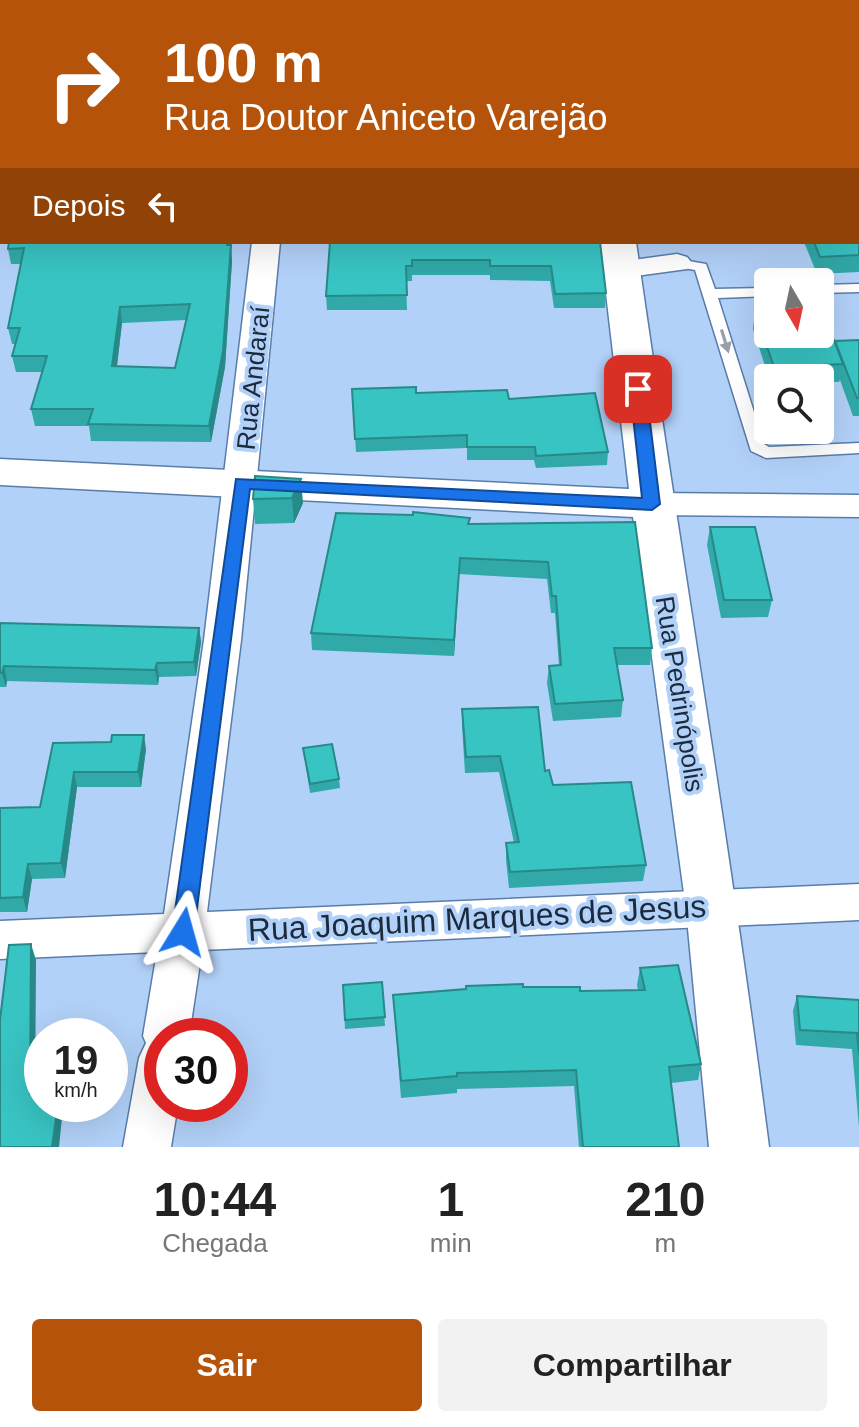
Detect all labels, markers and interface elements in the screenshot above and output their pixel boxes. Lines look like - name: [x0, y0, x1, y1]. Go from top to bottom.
- text: 100 m: [164, 31, 323, 94]
- icon: right: [32, 32, 136, 136]
- text: Rua Doutor Aniceto Varejão: [164, 97, 608, 138]
- icon: left: [141, 184, 185, 228]
- text: Depois: [32, 189, 125, 222]
- north arrow: [754, 268, 834, 348]
- map controls: [754, 268, 834, 444]
- street label: Rua Andaraí: [231, 304, 276, 451]
- one-way arrow: [719, 329, 732, 353]
- pin: [604, 355, 672, 423]
- button: search: [754, 364, 834, 444]
- icon: arrive: [616, 367, 660, 411]
- street label: Rua Pedrinópolis: [650, 594, 710, 794]
- street label: Rua Joaquim Marques de Jesus: [247, 888, 707, 948]
- position arrow: [141, 890, 225, 974]
- speed limit sign: 30: [144, 1018, 248, 1122]
- text: 19: [54, 1038, 98, 1082]
- text: km/h: [54, 1079, 98, 1101]
- text: 10:44: [154, 1173, 276, 1226]
- text: 1: [437, 1173, 464, 1226]
- text: 210: [625, 1173, 705, 1226]
- text: Chegada: [162, 1228, 268, 1258]
- text: min: [430, 1228, 472, 1258]
- text: m: [655, 1228, 676, 1258]
- button: Sair: [32, 1319, 422, 1411]
- button: Compartilhar: [438, 1319, 827, 1411]

